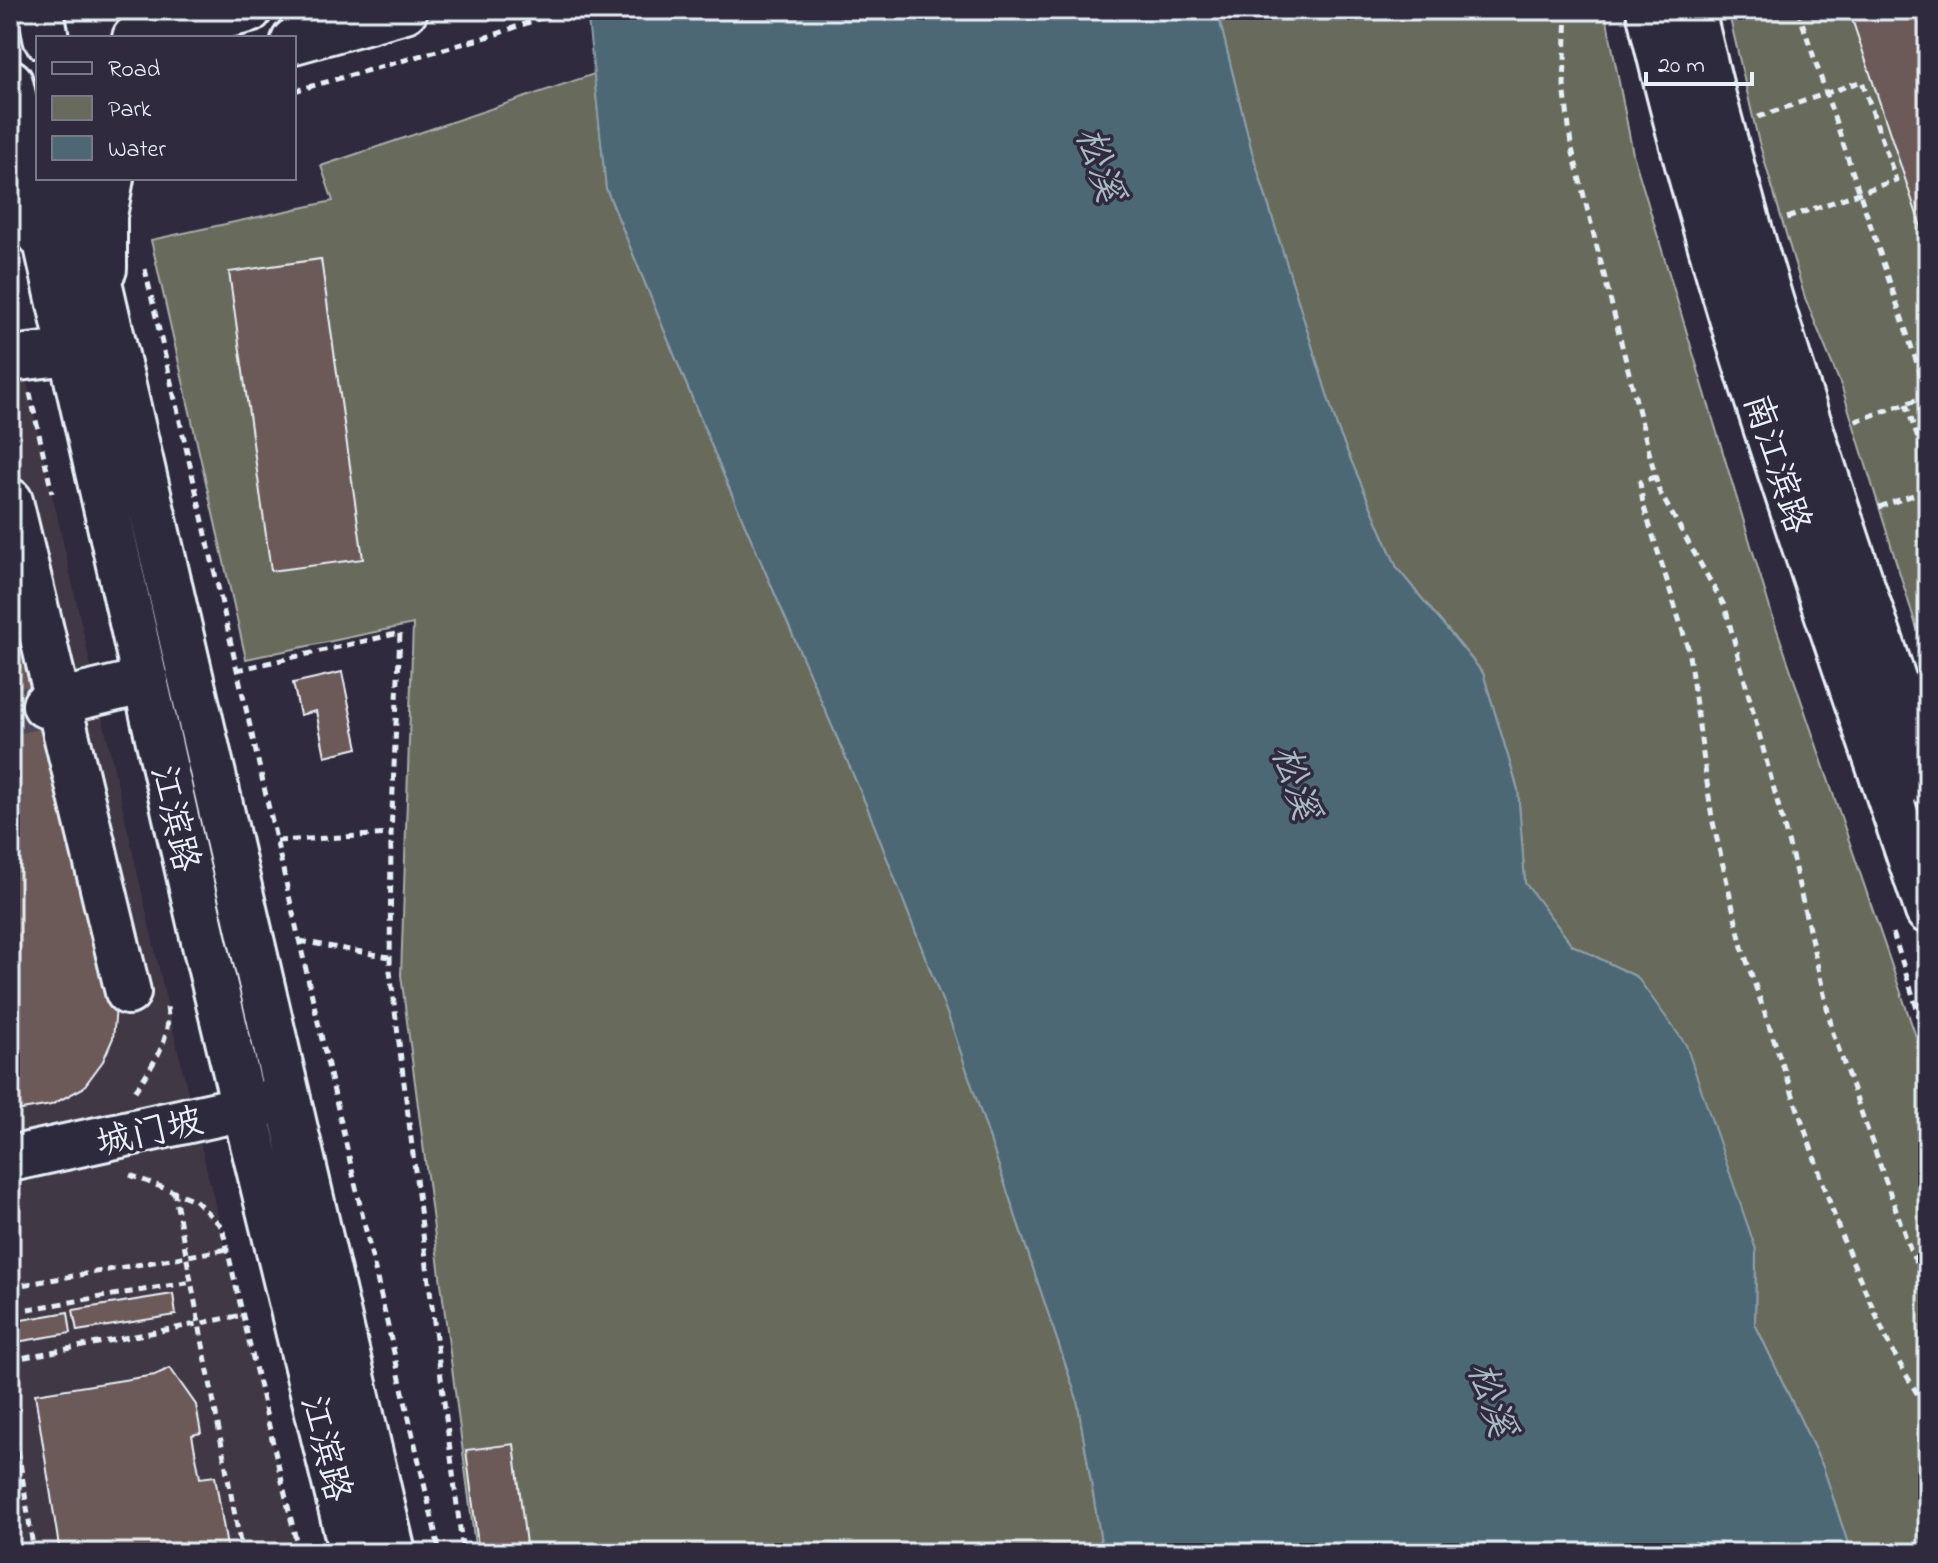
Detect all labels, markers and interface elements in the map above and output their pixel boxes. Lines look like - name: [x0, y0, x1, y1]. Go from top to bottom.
- legend: [36, 36, 296, 180]
- scale bar: [1646, 36, 1752, 86]
- text: 20 m: [1658, 49, 1705, 84]
- text: Road: [108, 53, 161, 88]
- text: Park: [108, 93, 152, 128]
- water label: 松溪: [1059, 120, 1136, 212]
- text: Water: [108, 133, 166, 168]
- street label: 南江滨路: [1727, 388, 1822, 541]
- water label: 松溪: [1255, 738, 1332, 830]
- street label: 江滨路: [135, 760, 211, 878]
- street label: 城门坡: [91, 1096, 209, 1172]
- water label: 松溪: [1451, 1355, 1528, 1447]
- street label: 江滨路: [285, 1390, 362, 1508]

